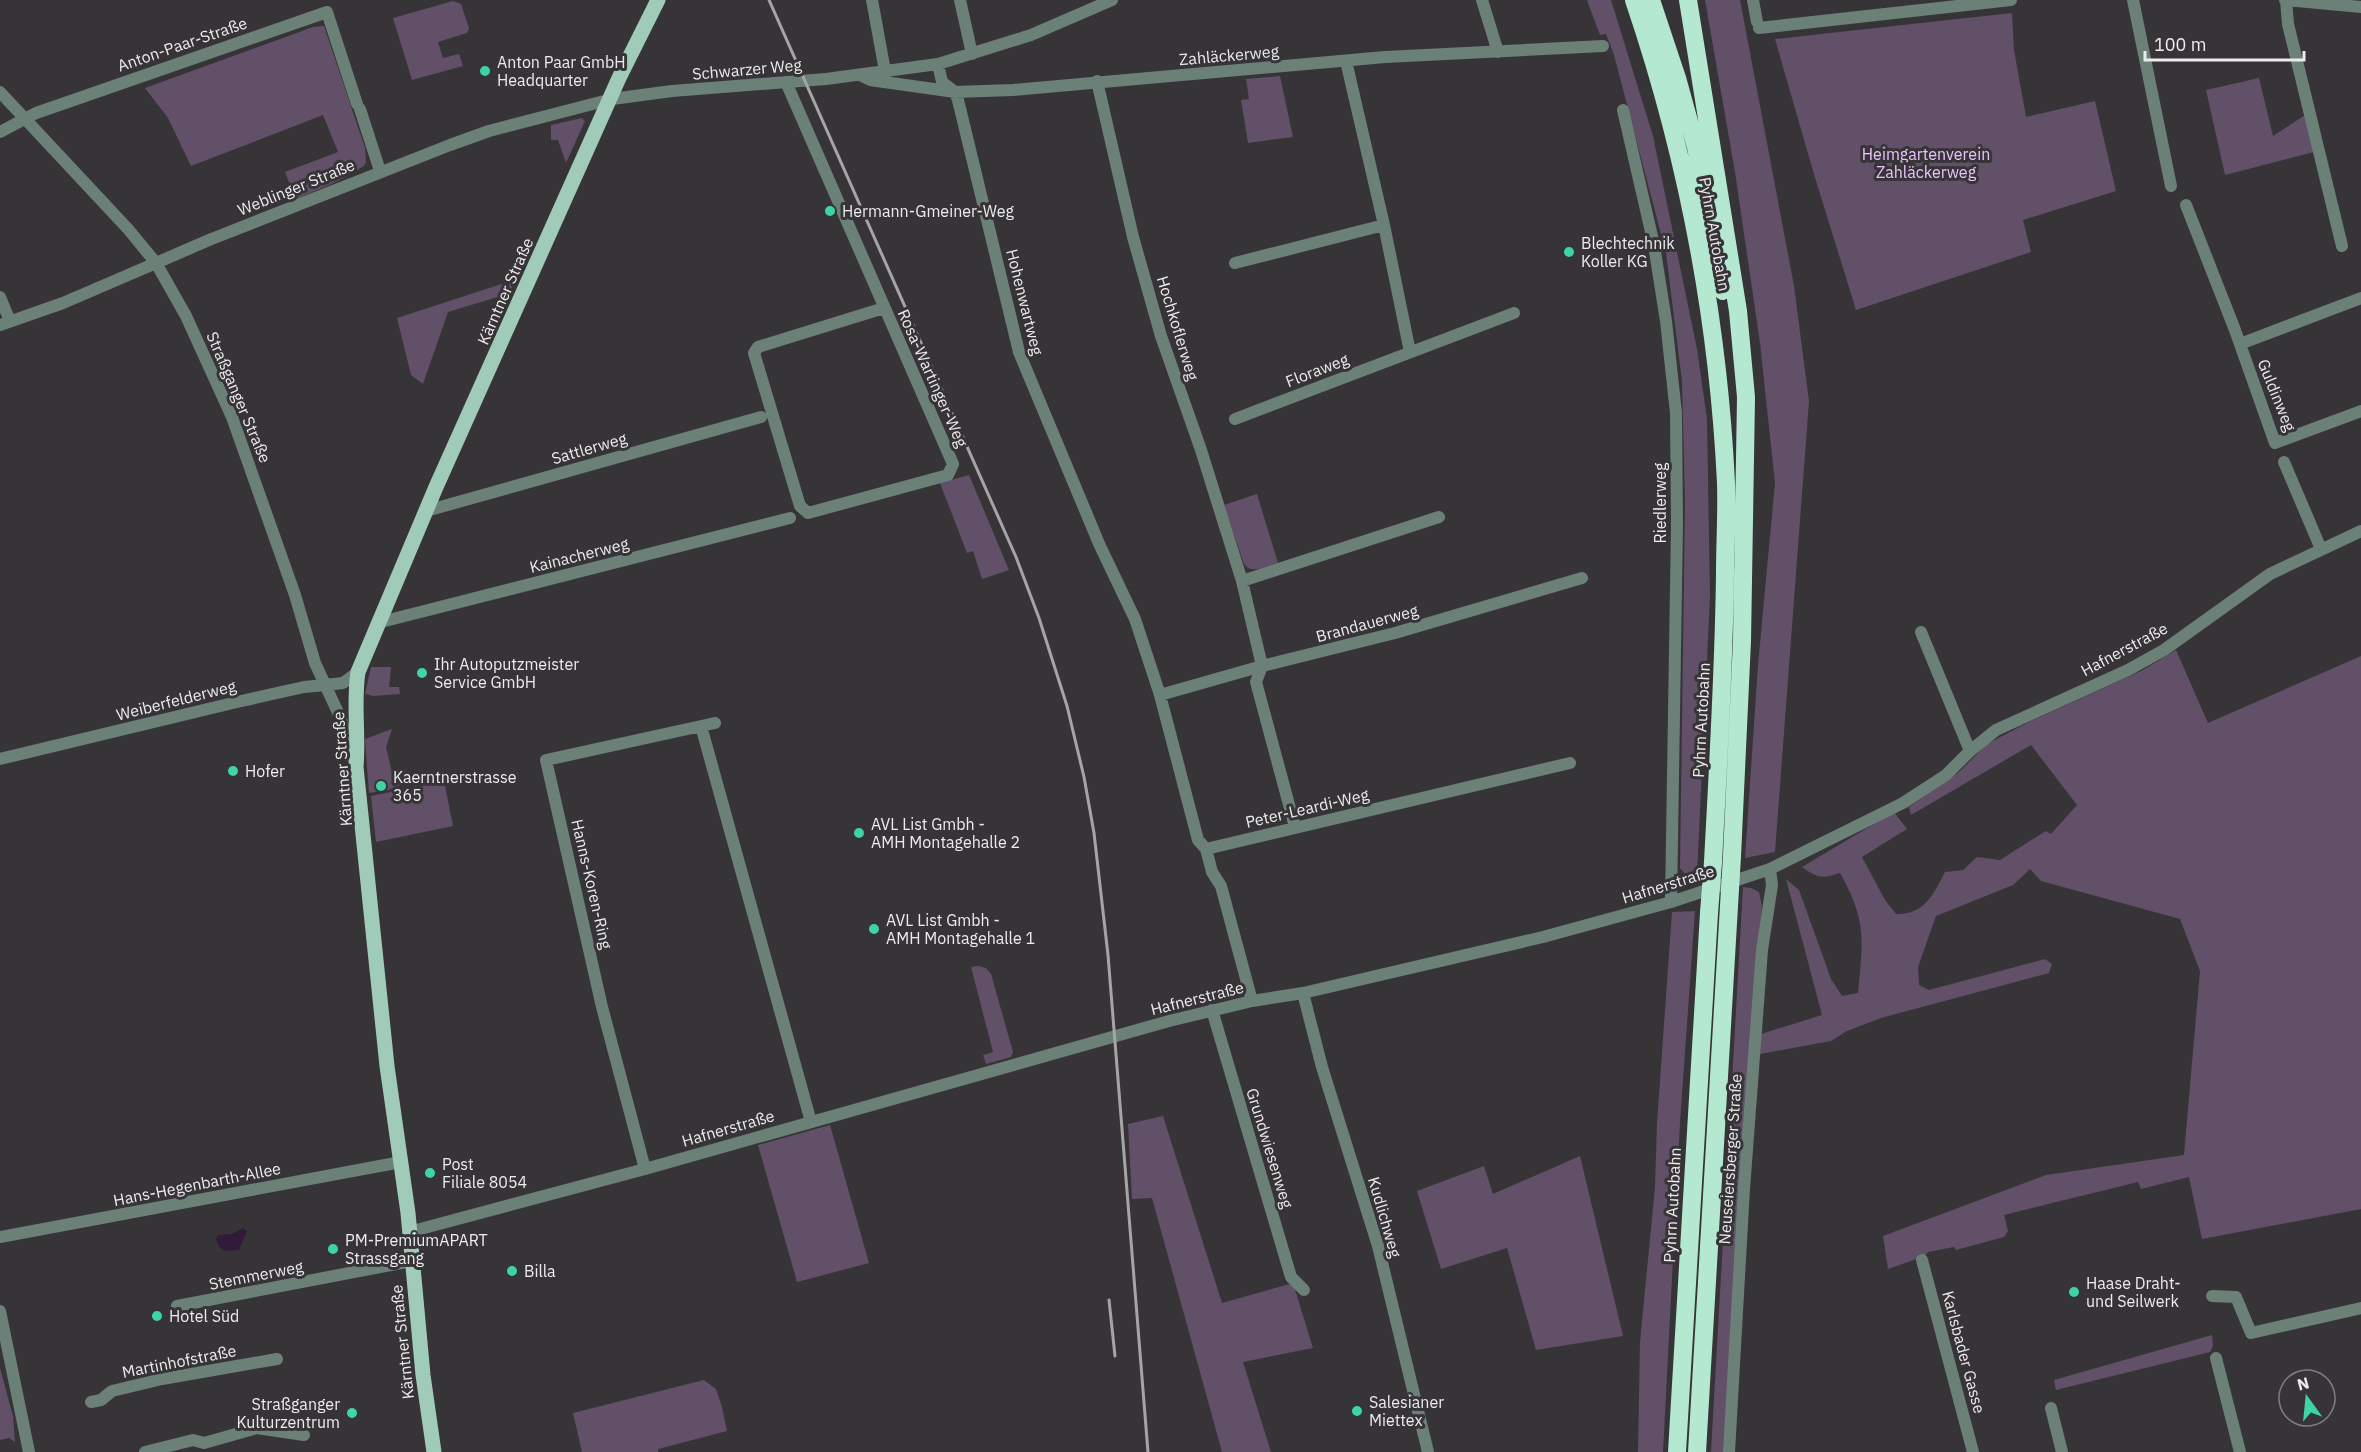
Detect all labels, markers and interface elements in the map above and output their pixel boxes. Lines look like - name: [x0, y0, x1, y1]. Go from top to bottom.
- street label: Anton-Paar-Straße: [115, 12, 250, 76]
- scale bar: [2145, 24, 2304, 62]
- text: 100 m: [2154, 33, 2206, 56]
- street label: Zahläckerweg: [1178, 41, 1280, 69]
- place label: Anton Paar GmbH Headquarter: [497, 52, 626, 90]
- street label: Schwarzer Weg: [691, 54, 803, 84]
- marker: Anton Paar GmbH Headquarter: [478, 64, 492, 78]
- park label: Heimgartenverein Zahläckerweg: [1862, 144, 1990, 182]
- street label: Weblinger Straße: [234, 154, 358, 220]
- street label: Pyhrn Autobahn: [1695, 175, 1735, 293]
- place label: Hermann-Gmeiner-Weg: [842, 201, 1015, 221]
- marker: Hermann-Gmeiner-Weg: [823, 204, 837, 218]
- place label: Blechtechnik Koller KG: [1581, 233, 1675, 271]
- street label: Kärntner Straße: [473, 234, 538, 348]
- marker: Blechtechnik Koller KG: [1562, 245, 1576, 259]
- street label: Hohenwartweg: [1002, 247, 1048, 358]
- street label: Hochkoflerweg: [1153, 273, 1204, 383]
- street label: Rosa-Wartinger-Weg: [894, 306, 973, 451]
- street label: Straßganger Straße: [202, 328, 276, 466]
- street label: Floraweg: [1283, 349, 1352, 391]
- street label: Guldinweg: [2253, 356, 2301, 435]
- street label: Sattlerweg: [549, 428, 630, 468]
- street label: Riedlerweg: [1650, 462, 1670, 543]
- street label: Kainacherweg: [527, 533, 631, 577]
- street label: Brandauerweg: [1314, 600, 1421, 646]
- street label: Hafnerstraße: [2077, 618, 2171, 680]
- place label: Ihr Autoputzmeister Service GmbH: [434, 654, 579, 692]
- street label: Pyhrn Autobahn: [1688, 662, 1714, 778]
- marker: Ihr Autoputzmeister Service GmbH: [415, 666, 429, 680]
- street label: Weiberfelderweg: [114, 675, 238, 725]
- street label: Kärntner Straße: [328, 711, 356, 827]
- place label: Hofer: [245, 761, 285, 781]
- marker: Hofer: [226, 764, 240, 778]
- place label: Kaerntnerstrasse 365: [393, 767, 517, 805]
- marker: Kaerntnerstrasse 365: [374, 779, 388, 793]
- street label: Peter-Leardi-Weg: [1243, 784, 1371, 832]
- place label: AVL List Gmbh - AMH Montagehalle 2: [871, 814, 1020, 852]
- street label: Hanns-Koren-Ring: [567, 817, 617, 951]
- marker: AVL List Gmbh - AMH Montagehalle 2: [852, 826, 866, 840]
- street label: Hafnerstraße: [1619, 860, 1717, 908]
- place label: AVL List Gmbh - AMH Montagehalle 1: [886, 910, 1035, 948]
- marker: AVL List Gmbh - AMH Montagehalle 1: [867, 922, 881, 936]
- street label: Hafnerstraße: [1148, 977, 1246, 1019]
- street label: Neuseiersberger Straße: [1714, 1073, 1746, 1245]
- street label: Grundwiesenweg: [1242, 1086, 1298, 1211]
- street label: Hafnerstraße: [679, 1105, 777, 1151]
- street label: Pyhrn Autobahn: [1659, 1147, 1685, 1263]
- place label: Post Filiale 8054: [442, 1154, 527, 1192]
- street label: Hans-Hegenbarth-Allee: [112, 1158, 283, 1210]
- marker: Post Filiale 8054: [423, 1166, 437, 1180]
- street label: Kudlichweg: [1364, 1174, 1406, 1260]
- place label: PM-PremiumAPART Strassgang: [345, 1230, 488, 1268]
- marker: PM-PremiumAPART Strassgang: [326, 1242, 340, 1256]
- street label: Stemmerweg: [207, 1256, 305, 1294]
- place label: Billa: [524, 1261, 556, 1281]
- marker: Billa: [505, 1264, 519, 1278]
- place label: Haase Draht- und Seilwerk: [2086, 1273, 2181, 1311]
- street label: Kärntner Straße: [386, 1284, 418, 1400]
- marker: Haase Draht- und Seilwerk: [2067, 1285, 2081, 1299]
- street label: Karlsbader Gasse: [1938, 1289, 1990, 1416]
- place label: Hotel Süd: [169, 1306, 239, 1326]
- marker: Hotel Süd: [150, 1309, 164, 1323]
- street label: Martinhofstraße: [120, 1340, 238, 1382]
- north arrow: [2277, 1368, 2337, 1428]
- text: N: [2295, 1372, 2311, 1395]
- place label: Salesianer Miettex: [1369, 1392, 1444, 1430]
- place label: Straßganger Kulturzentrum: [236, 1394, 340, 1432]
- marker: Salesianer Miettex: [1350, 1404, 1364, 1418]
- marker: Straßganger Kulturzentrum: [345, 1406, 359, 1420]

